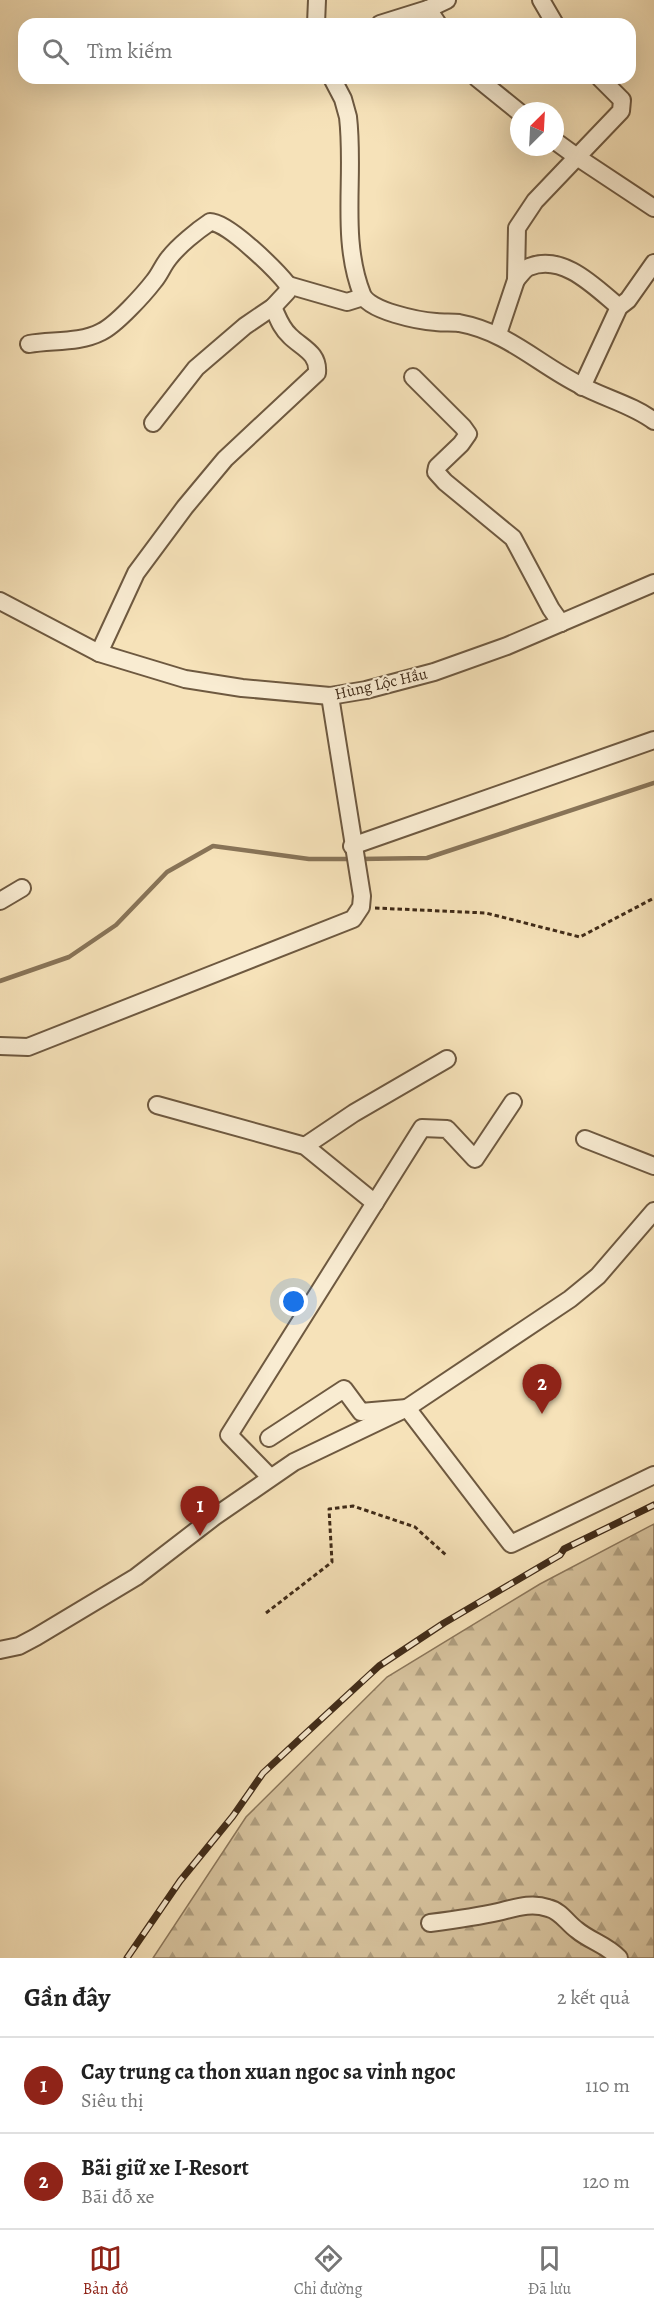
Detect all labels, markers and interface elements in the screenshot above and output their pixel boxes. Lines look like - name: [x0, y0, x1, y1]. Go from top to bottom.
- search box: [18, 18, 636, 84]
- icon: search: [39, 35, 72, 68]
- text: Tìm kiếm: [87, 36, 173, 66]
- north arrow: [510, 102, 564, 156]
- street label: Hùng Lộc Hầu: [332, 663, 430, 705]
- your location: [279, 1287, 308, 1316]
- pin: 2: [522, 1364, 562, 1414]
- pin: 1: [180, 1486, 220, 1536]
- text: Gần đây: [24, 1980, 110, 2015]
- text: 2 kết quả: [557, 1984, 630, 2011]
- text: Cay trung ca thon xuan ngoc sa vinh ngoc: [81, 2057, 456, 2087]
- text: 1: [40, 2072, 47, 2099]
- text: 110 m: [585, 2072, 630, 2099]
- text: Siêu thị: [81, 2087, 144, 2114]
- text: Bãi giữ xe I-Resort: [81, 2153, 249, 2183]
- text: 2: [39, 2168, 48, 2195]
- text: 120 m: [582, 2168, 630, 2195]
- text: Bãi đỗ xe: [81, 2183, 155, 2210]
- tab: Bản đồ: [83, 2242, 128, 2300]
- tab: Chỉ đường: [294, 2242, 362, 2300]
- tab: Đã lưu: [528, 2242, 571, 2300]

